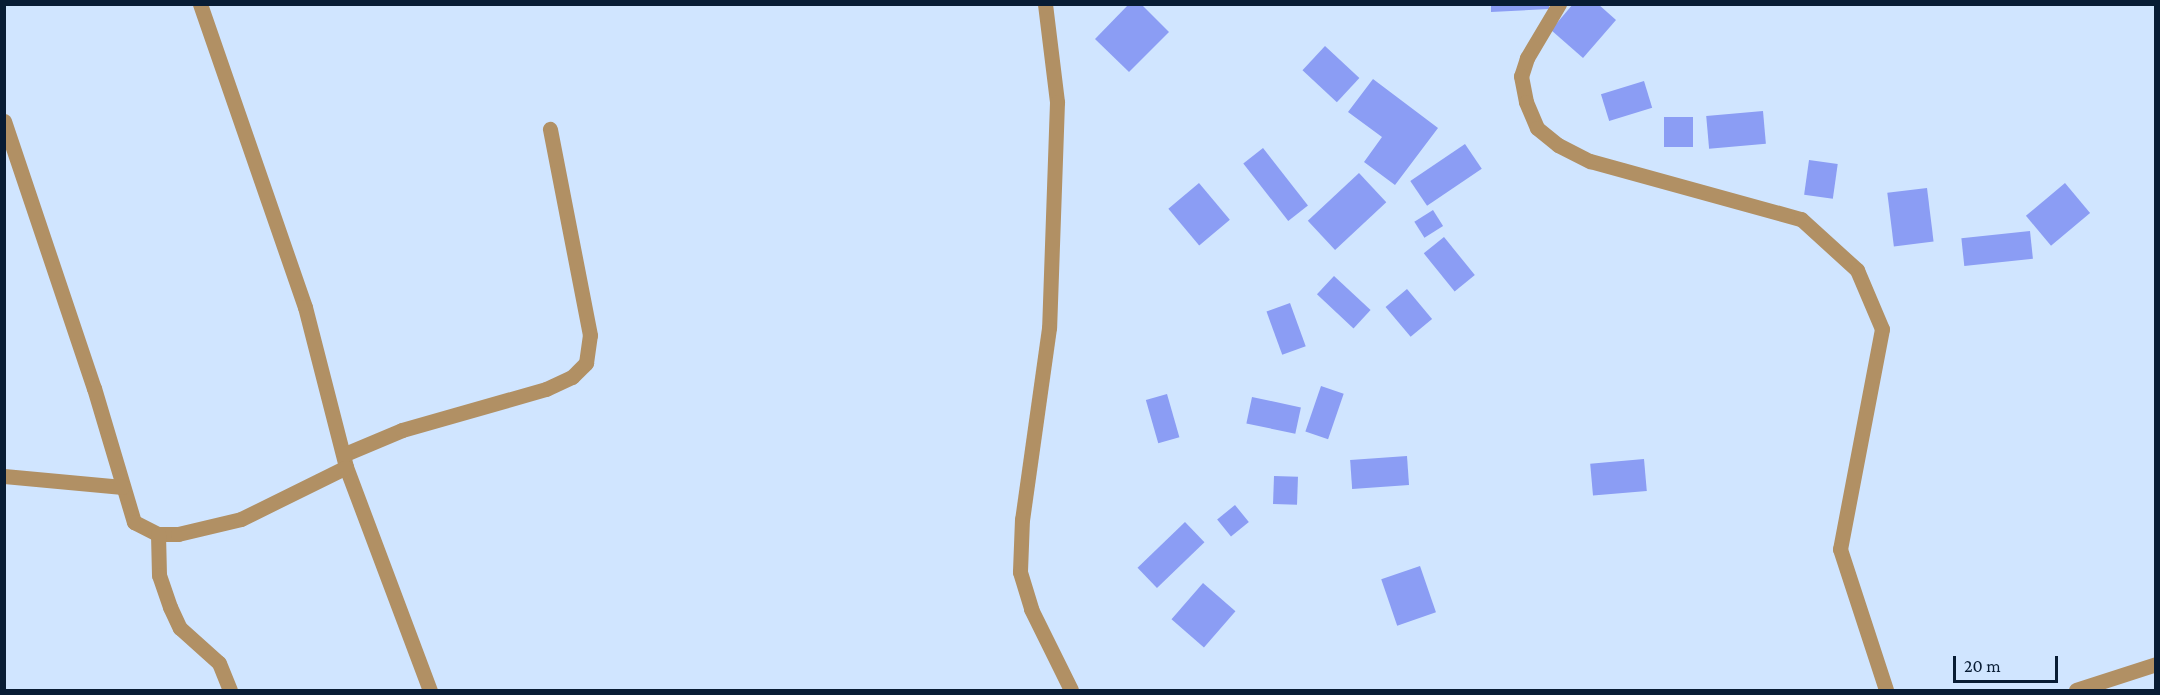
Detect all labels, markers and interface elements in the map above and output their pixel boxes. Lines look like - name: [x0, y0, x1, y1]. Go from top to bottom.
- scale bar: [1956, 644, 2061, 682]
- text: 20 m: [1964, 656, 2001, 676]

